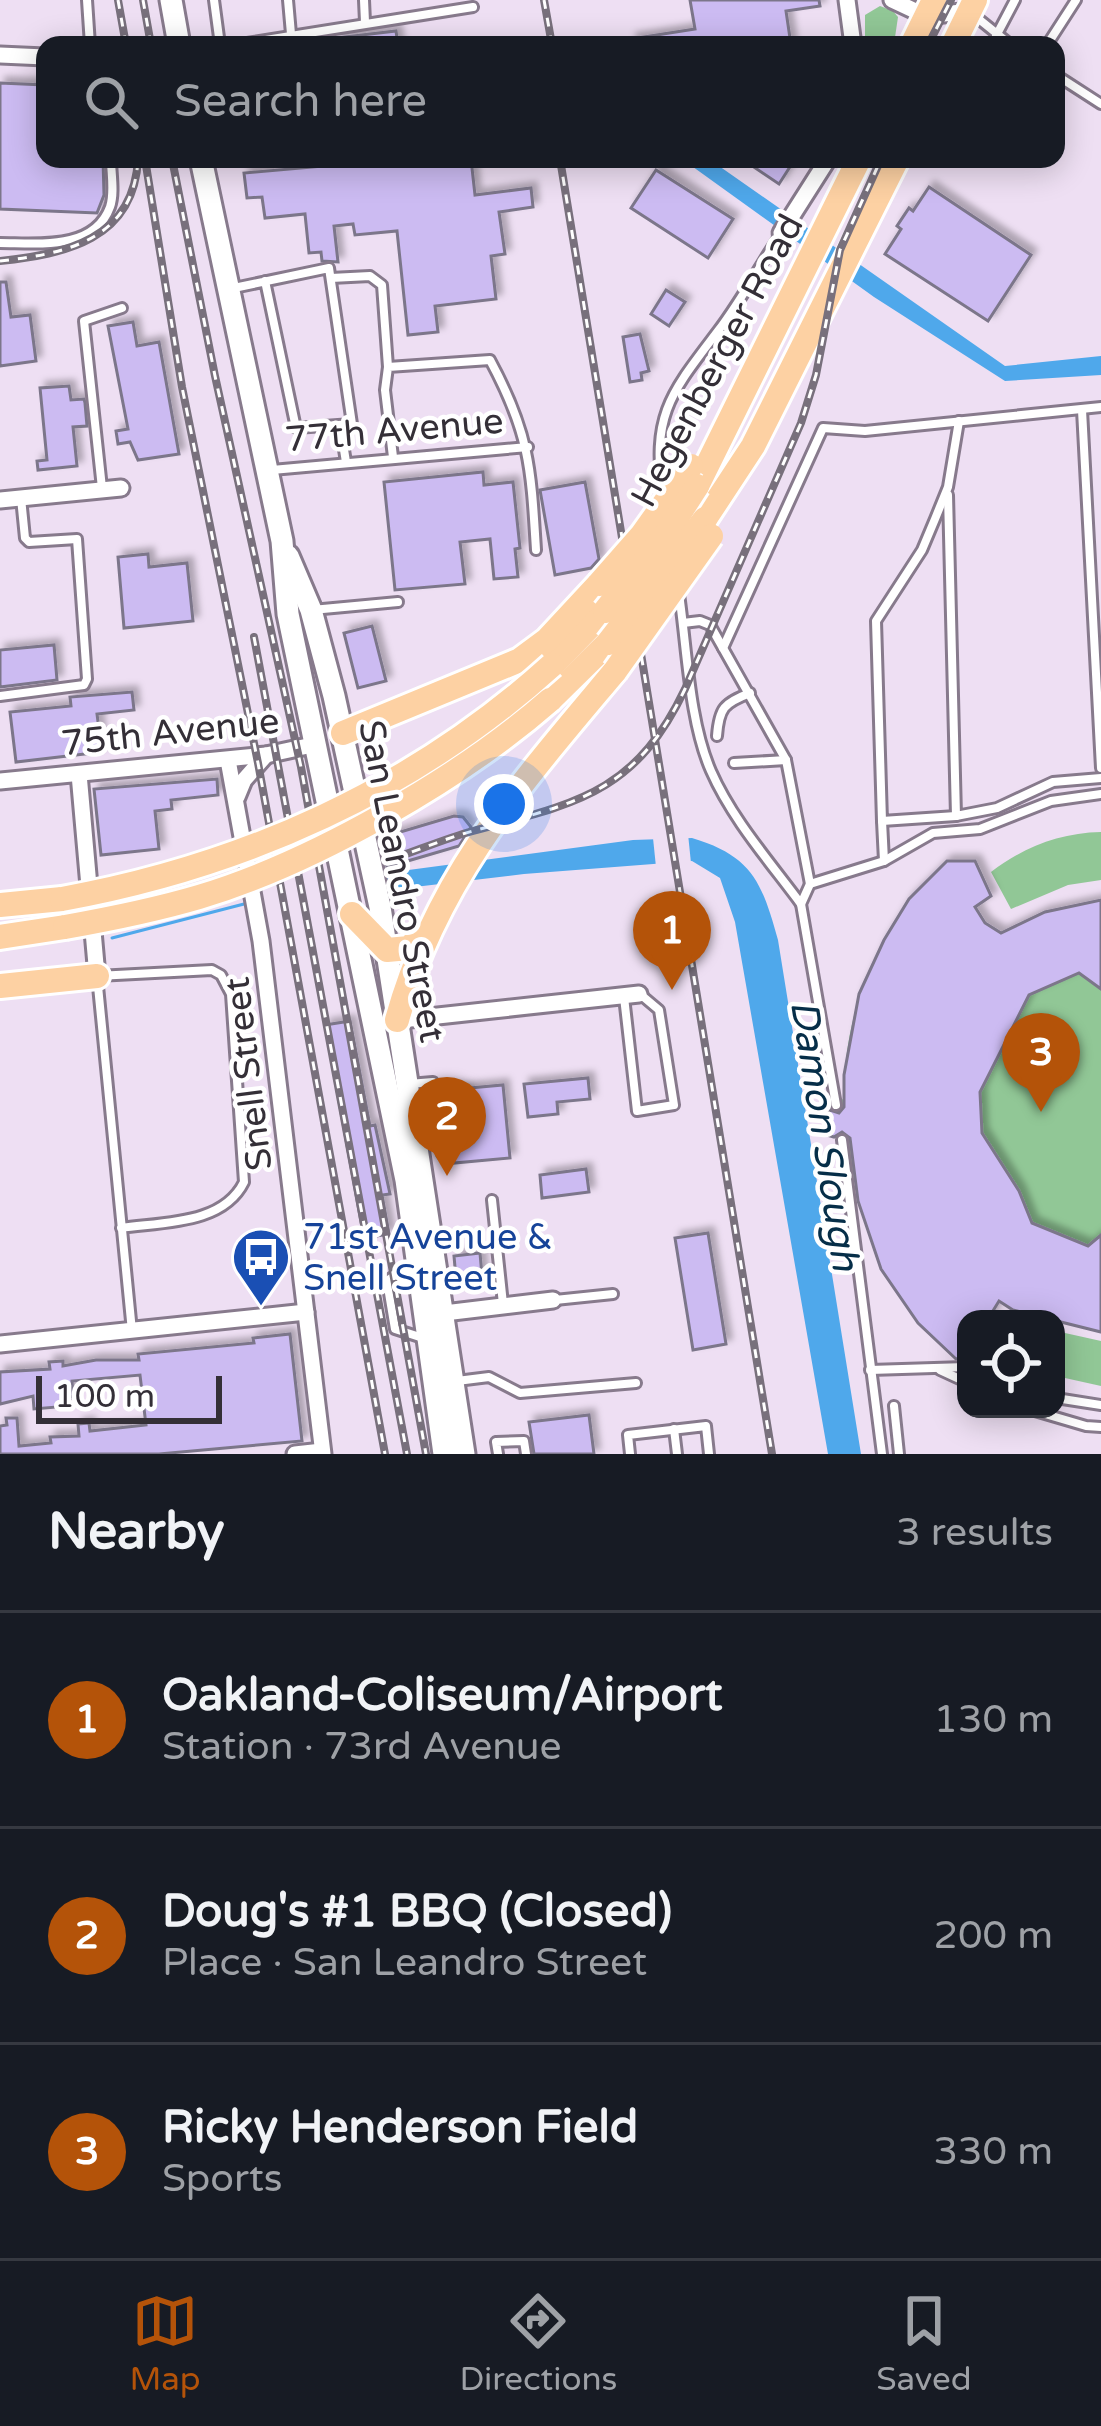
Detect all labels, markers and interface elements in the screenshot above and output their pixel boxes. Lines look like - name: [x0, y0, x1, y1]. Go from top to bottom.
- search box: [36, 36, 1065, 168]
- icon: search: [78, 69, 144, 135]
- text: Search here: [174, 75, 427, 129]
- street label: Hegenberger Road: [622, 207, 813, 514]
- street label: 77th Avenue: [283, 400, 505, 461]
- street label: 75th Avenue: [59, 700, 281, 765]
- street label: San Leandro Street: [349, 717, 454, 1046]
- your location: [474, 774, 534, 834]
- pin: 1: [633, 891, 711, 990]
- street label: Snell Street: [215, 975, 282, 1173]
- water label: Damon Slough: [780, 997, 869, 1275]
- pin: 3: [1002, 1013, 1080, 1112]
- pin: 2: [408, 1077, 486, 1176]
- place label: 71st Avenue & Snell Street: [303, 1216, 553, 1300]
- bus stop icon: 71st Avenue & Snell Street: [230, 1226, 292, 1308]
- map controls: [957, 1310, 1065, 1418]
- button: locate: [957, 1310, 1065, 1418]
- scale bar: [36, 1370, 222, 1423]
- text: 100 m: [54, 1377, 155, 1416]
- text: Nearby: [48, 1501, 225, 1563]
- text: 3 results: [896, 1509, 1053, 1556]
- text: Oakland-Coliseum/Airport: [162, 1669, 722, 1723]
- text: 1: [75, 1696, 99, 1743]
- text: 130 m: [934, 1696, 1053, 1743]
- text: Station · 73rd Avenue: [162, 1723, 562, 1770]
- text: Doug's #1 BBQ (Closed): [162, 1885, 672, 1939]
- text: 2: [75, 1912, 99, 1959]
- text: 200 m: [934, 1912, 1053, 1959]
- text: Place · San Leandro Street: [162, 1939, 647, 1986]
- text: Ricky Henderson Field: [162, 2101, 638, 2155]
- text: 3: [75, 2128, 99, 2175]
- text: 330 m: [934, 2128, 1053, 2175]
- text: Sports: [162, 2155, 283, 2202]
- tab: Map: [129, 2288, 201, 2399]
- tab: Directions: [459, 2288, 617, 2399]
- tab: Saved: [876, 2288, 972, 2399]

